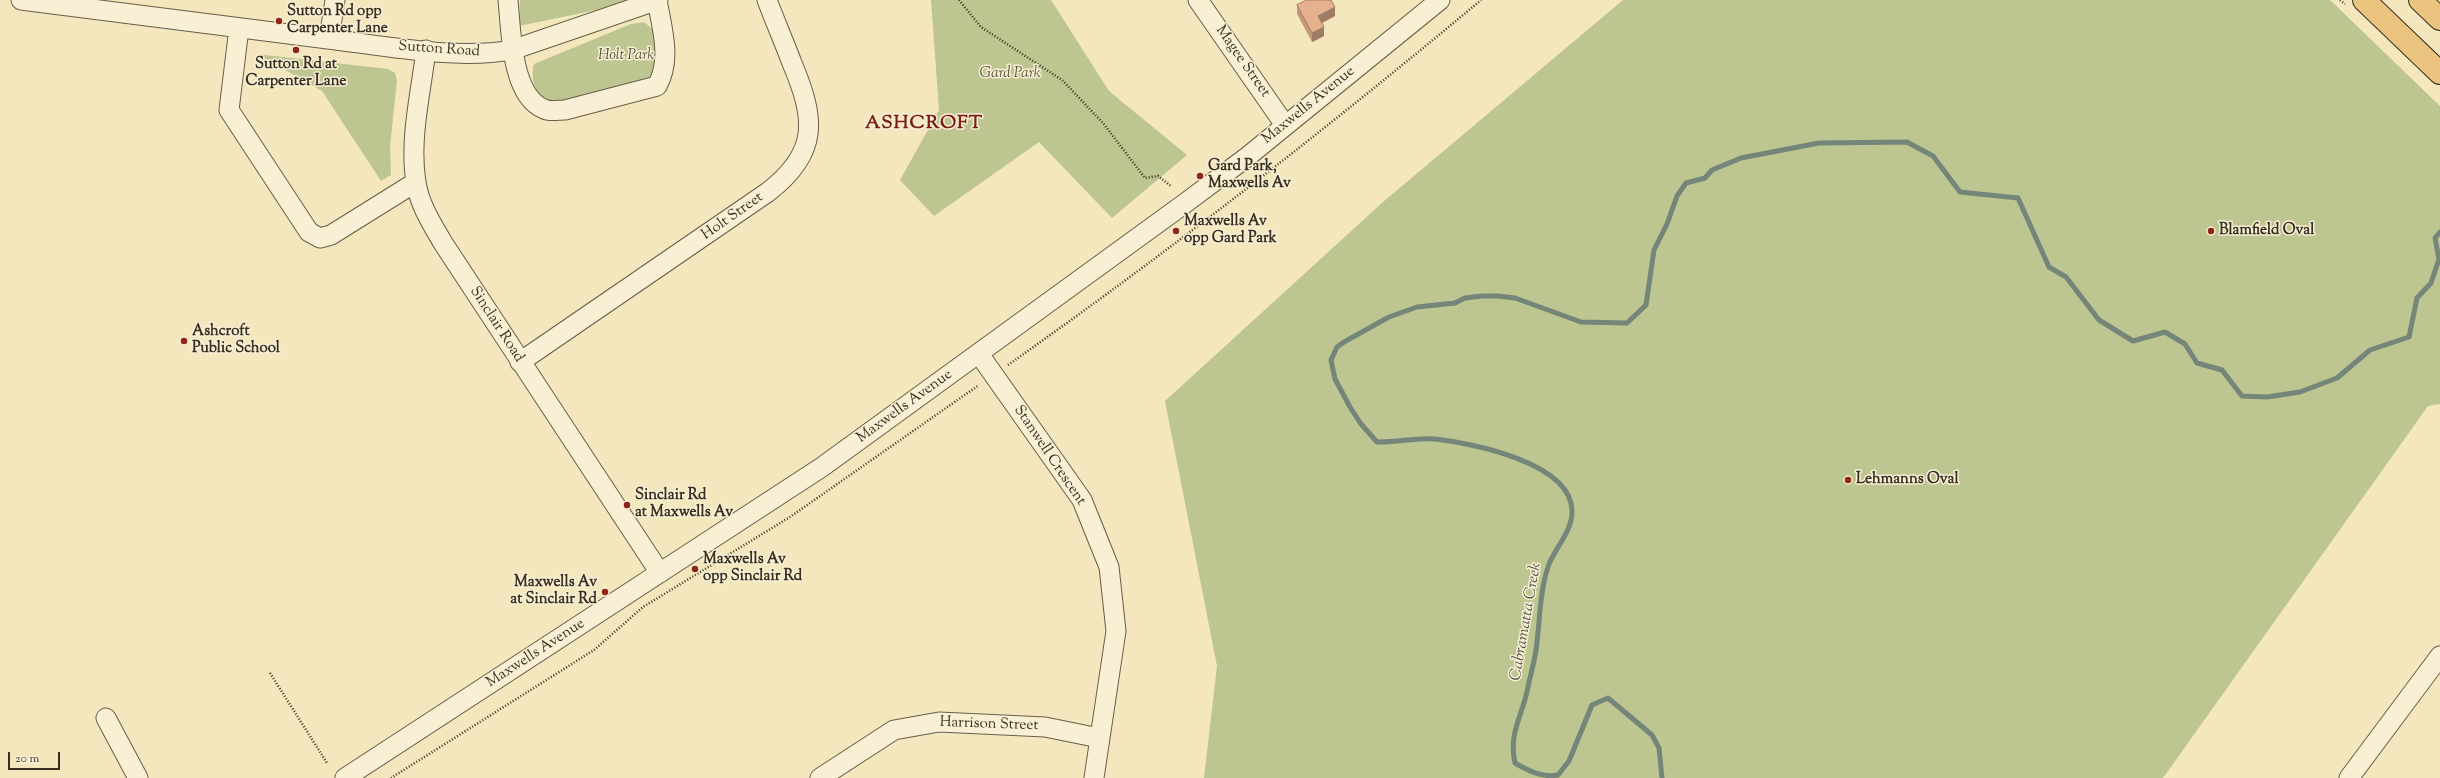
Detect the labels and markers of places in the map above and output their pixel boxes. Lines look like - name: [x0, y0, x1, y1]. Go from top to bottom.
- place label: Sutton Rd opp Carpenter Lane: [287, 3, 388, 38]
- marker: Sutton Rd opp Carpenter Lane: [274, 16, 284, 26]
- marker: Sutton Rd at Carpenter Lane: [291, 45, 301, 55]
- place label: Sutton Rd at Carpenter Lane: [246, 56, 346, 91]
- place label: Gard Park, Maxwells Av: [1208, 158, 1291, 193]
- marker: Gard Park, Maxwells Av: [1195, 171, 1205, 181]
- place label: Maxwells Av opp Gard Park: [1184, 213, 1277, 248]
- place label: Blamfield Oval: [2219, 222, 2314, 240]
- marker: Maxwells Av opp Gard Park: [1171, 226, 1181, 236]
- marker: Blamfield Oval: [2206, 226, 2216, 236]
- place label: Ashcroft Public School: [192, 323, 280, 358]
- marker: Ashcroft Public School: [179, 336, 189, 346]
- place label: Lehmanns Oval: [1856, 471, 1959, 489]
- marker: Lehmanns Oval: [1843, 475, 1853, 485]
- place label: Sinclair Rd at Maxwells Av: [635, 487, 733, 522]
- marker: Sinclair Rd at Maxwells Av: [622, 500, 632, 510]
- place label: Maxwells Av opp Sinclair Rd: [703, 551, 802, 586]
- marker: Maxwells Av opp Sinclair Rd: [690, 564, 700, 574]
- place label: Maxwells Av at Sinclair Rd: [510, 574, 597, 609]
- marker: Maxwells Av at Sinclair Rd: [600, 587, 610, 597]

